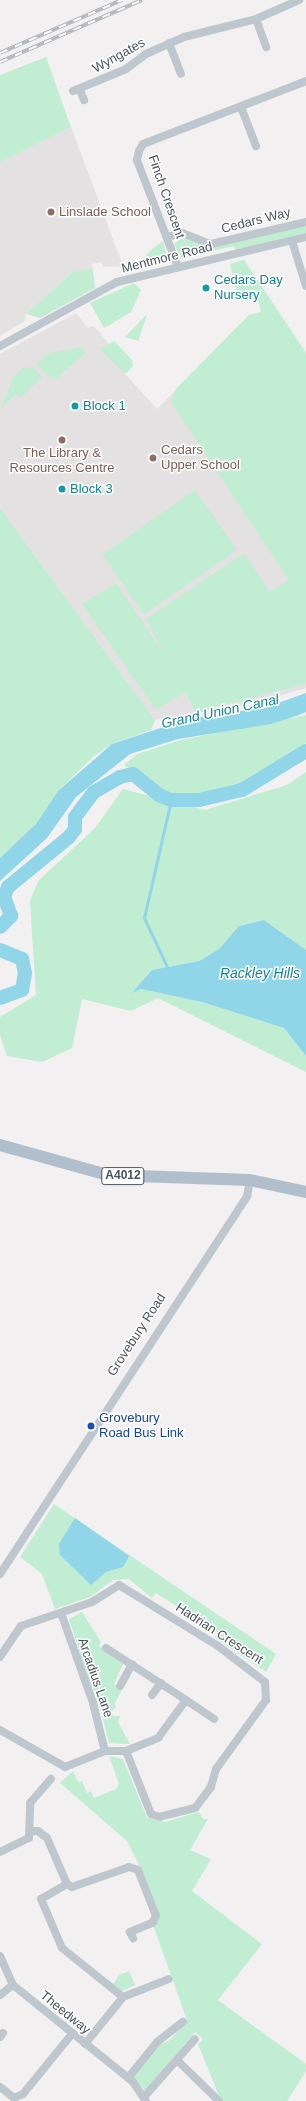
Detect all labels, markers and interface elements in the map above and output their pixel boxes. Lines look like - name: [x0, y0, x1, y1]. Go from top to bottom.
- street label: Wyngates: [90, 35, 148, 77]
- street label: Finch Crescent: [144, 153, 188, 241]
- place label: Linslade School: [59, 204, 151, 220]
- street label: Cedars Way: [220, 205, 292, 237]
- marker: Linslade School: [46, 207, 56, 217]
- street label: Mentmore Road: [120, 239, 214, 277]
- place label: Cedars Day Nursery: [214, 273, 283, 304]
- marker: Cedars Day Nursery: [201, 283, 211, 293]
- place label: Block 1: [83, 398, 126, 414]
- marker: Block 1: [70, 401, 80, 411]
- marker: The Library & Resources Centre: [57, 435, 67, 445]
- place label: Cedars Upper School: [161, 443, 240, 474]
- place label: The Library & Resources Centre: [10, 446, 114, 477]
- marker: Cedars Upper School: [148, 453, 158, 463]
- place label: Block 3: [70, 481, 113, 497]
- marker: Block 3: [57, 484, 67, 494]
- water label: Grand Union Canal: [160, 690, 280, 732]
- water label: Rackley Hills: [220, 965, 300, 981]
- road number: A4012: [101, 1166, 145, 1186]
- street label: Grovebury Road: [104, 1291, 170, 1379]
- place label: Grovebury Road Bus Link: [99, 1411, 184, 1442]
- marker: Grovebury Road Bus Link: [86, 1421, 96, 1431]
- street label: Hadrian Crescent: [172, 1600, 266, 1668]
- street label: Arcadius Lane: [74, 1636, 116, 1720]
- street label: Theedway: [37, 1988, 93, 2038]

